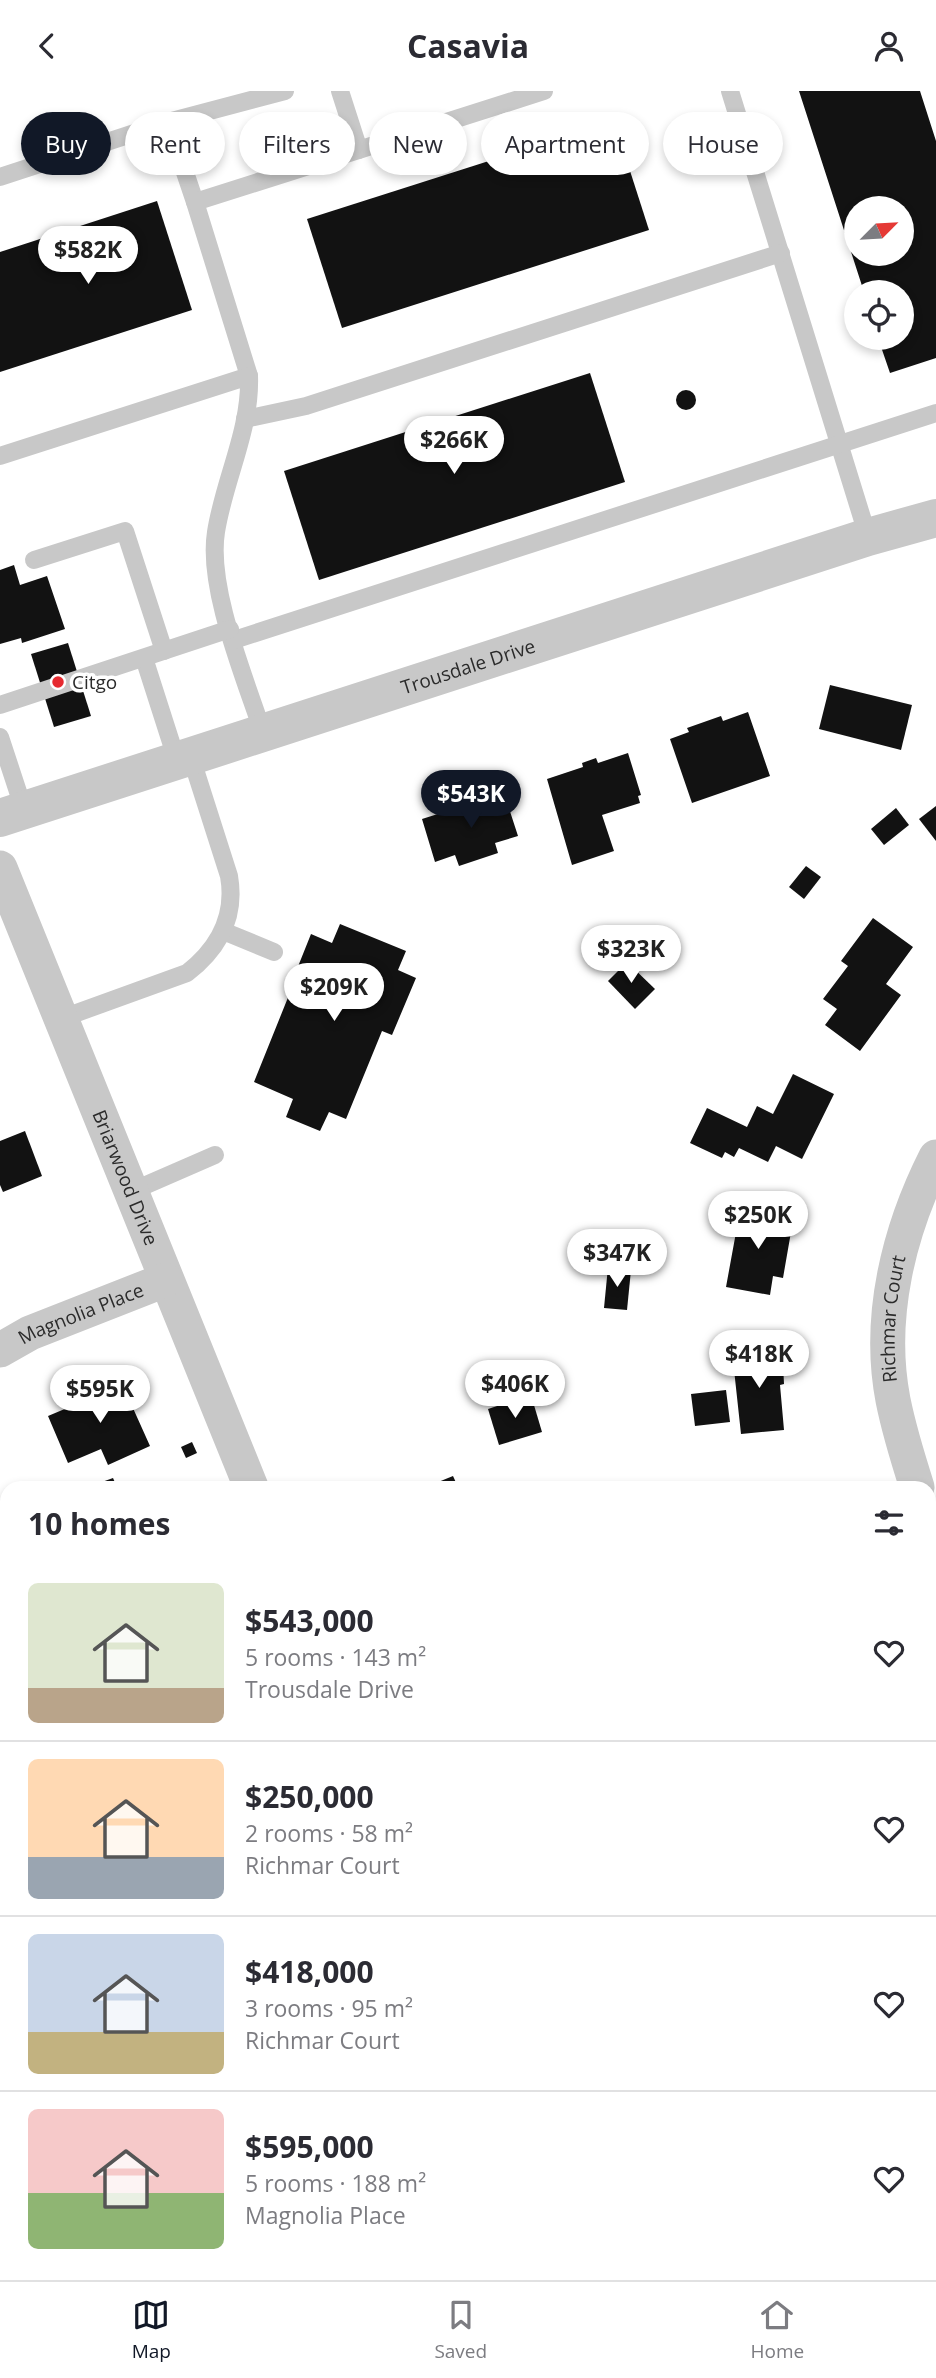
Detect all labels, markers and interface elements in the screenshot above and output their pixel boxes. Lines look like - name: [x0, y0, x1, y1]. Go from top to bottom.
- text: Casavia: [407, 24, 529, 67]
- icon: back: [28, 27, 66, 65]
- icon: person: [870, 27, 908, 65]
- chip: Buy: [21, 112, 111, 175]
- chip: Rent: [125, 112, 225, 175]
- chip: Filters: [239, 112, 355, 175]
- chip: New: [369, 112, 467, 175]
- chip: Apartment: [481, 112, 649, 175]
- chip: House: [663, 112, 783, 175]
- north arrow: [844, 196, 914, 266]
- map controls: [844, 196, 914, 350]
- pin: $582K: [39, 227, 137, 286]
- text: $582K: [54, 233, 122, 265]
- button: locate: [844, 280, 914, 350]
- pin: $266K: [405, 417, 503, 476]
- text: $266K: [420, 423, 488, 455]
- street label: Trousdale Drive: [398, 633, 538, 700]
- place label: Citgo: [72, 669, 117, 695]
- marker: Citgo: [50, 674, 66, 690]
- pin: $543K: [422, 771, 520, 830]
- text: $543K: [437, 777, 505, 809]
- pin: $323K: [582, 925, 680, 985]
- text: $323K: [597, 932, 665, 964]
- pin: $209K: [285, 963, 383, 1023]
- text: $209K: [300, 970, 368, 1002]
- street label: Briarwood Drive: [86, 1106, 165, 1249]
- pin: $250K: [709, 1191, 807, 1251]
- text: $250K: [724, 1198, 792, 1230]
- pin: $347K: [568, 1229, 666, 1289]
- text: $347K: [583, 1236, 651, 1268]
- street label: Richmar Court: [875, 1252, 912, 1384]
- street label: Magnolia Place: [13, 1277, 147, 1350]
- pin: $418K: [710, 1331, 808, 1390]
- text: $418K: [725, 1337, 793, 1369]
- pin: $406K: [466, 1361, 564, 1420]
- pin: $595K: [51, 1365, 149, 1425]
- text: $406K: [481, 1367, 549, 1399]
- text: $595K: [66, 1372, 134, 1404]
- text: 10 homes: [28, 1503, 171, 1544]
- icon: filters: [870, 1504, 908, 1542]
- text: $543,000: [245, 1600, 374, 1641]
- icon: home: [84, 1611, 168, 1695]
- icon: heart: [870, 1634, 908, 1672]
- text: 5 rooms · 143 m²: [245, 1641, 426, 1673]
- text: Trousdale Drive: [245, 1673, 414, 1705]
- text: $250,000: [245, 1776, 374, 1817]
- icon: home: [84, 1787, 168, 1871]
- icon: heart: [870, 1810, 908, 1848]
- text: 2 rooms · 58 m²: [245, 1817, 413, 1849]
- text: Richmar Court: [245, 1849, 400, 1881]
- text: $418,000: [245, 1951, 374, 1992]
- icon: home: [84, 1962, 168, 2046]
- icon: heart: [870, 1985, 908, 2023]
- text: 3 rooms · 95 m²: [245, 1992, 413, 2024]
- text: Richmar Court: [245, 2024, 400, 2056]
- text: $595,000: [245, 2126, 374, 2167]
- icon: home: [84, 2137, 168, 2221]
- icon: heart: [870, 2160, 908, 2198]
- text: 5 rooms · 188 m²: [245, 2167, 426, 2199]
- text: Magnolia Place: [245, 2199, 406, 2231]
- tab: Map: [132, 2296, 171, 2364]
- tab: Saved: [434, 2296, 487, 2364]
- tab: Home: [751, 2296, 804, 2364]

